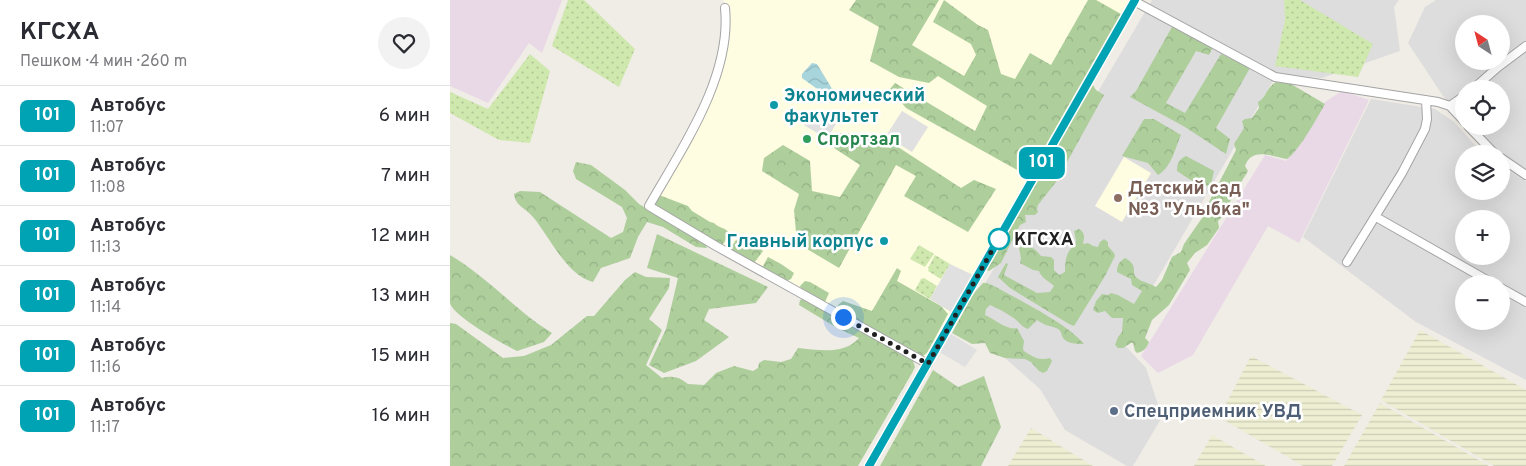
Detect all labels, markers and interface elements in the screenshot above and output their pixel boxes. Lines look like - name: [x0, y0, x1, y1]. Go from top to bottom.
- north arrow: [1455, 15, 1510, 70]
- map controls: [1455, 15, 1510, 330]
- button: heart: [378, 17, 430, 69]
- text: КГСХА: [20, 18, 99, 48]
- text: Пешком · 4 мин · 260 m: [20, 52, 187, 72]
- button: locate: [1455, 80, 1510, 135]
- place label: Экономический факультет: [784, 85, 925, 129]
- text: Автобус: [90, 94, 166, 118]
- marker: Экономический факультет: [768, 99, 780, 111]
- text: 101: [34, 104, 61, 127]
- text: 6 мин: [379, 104, 430, 128]
- text: 11:07: [90, 118, 124, 138]
- place label: Спортзал: [817, 129, 900, 152]
- marker: Спортзал: [801, 133, 813, 145]
- button: layers: [1455, 145, 1510, 200]
- line badge: 101: [1013, 147, 1071, 179]
- text: 101: [1029, 151, 1055, 174]
- text: Автобус: [90, 154, 166, 178]
- text: 101: [34, 164, 61, 187]
- text: 7 мин: [381, 164, 430, 188]
- text: 11:08: [90, 178, 126, 198]
- place label: Детский сад №3 "Улыбка": [1128, 178, 1250, 222]
- marker: Детский сад №3 "Улыбка": [1112, 192, 1124, 204]
- button: +: [1455, 210, 1510, 265]
- text: Автобус: [90, 214, 166, 238]
- text: 101: [34, 224, 61, 247]
- text: 12 мин: [371, 224, 430, 248]
- marker: КГСХА: [988, 228, 1010, 250]
- place label: КГСХА: [1014, 229, 1074, 252]
- place label: Главный корпус: [727, 231, 874, 254]
- marker: Главный корпус: [878, 235, 890, 247]
- text: 11:13: [90, 238, 121, 258]
- text: Автобус: [90, 274, 166, 298]
- button: −: [1455, 275, 1510, 330]
- text: 101: [34, 284, 61, 307]
- text: 13 мин: [372, 284, 430, 308]
- text: 11:14: [90, 298, 121, 318]
- your location: [831, 305, 856, 330]
- text: Автобус: [90, 334, 166, 358]
- text: 101: [34, 344, 61, 367]
- text: 15 мин: [371, 344, 430, 368]
- text: 11:16: [90, 358, 121, 378]
- text: Автобус: [90, 394, 166, 418]
- place label: Спецприемник УВД: [1124, 401, 1301, 424]
- text: 101: [34, 404, 61, 427]
- text: 16 мин: [372, 404, 430, 428]
- marker: Спецприемник УВД: [1108, 405, 1120, 417]
- text: 11:17: [90, 418, 120, 438]

